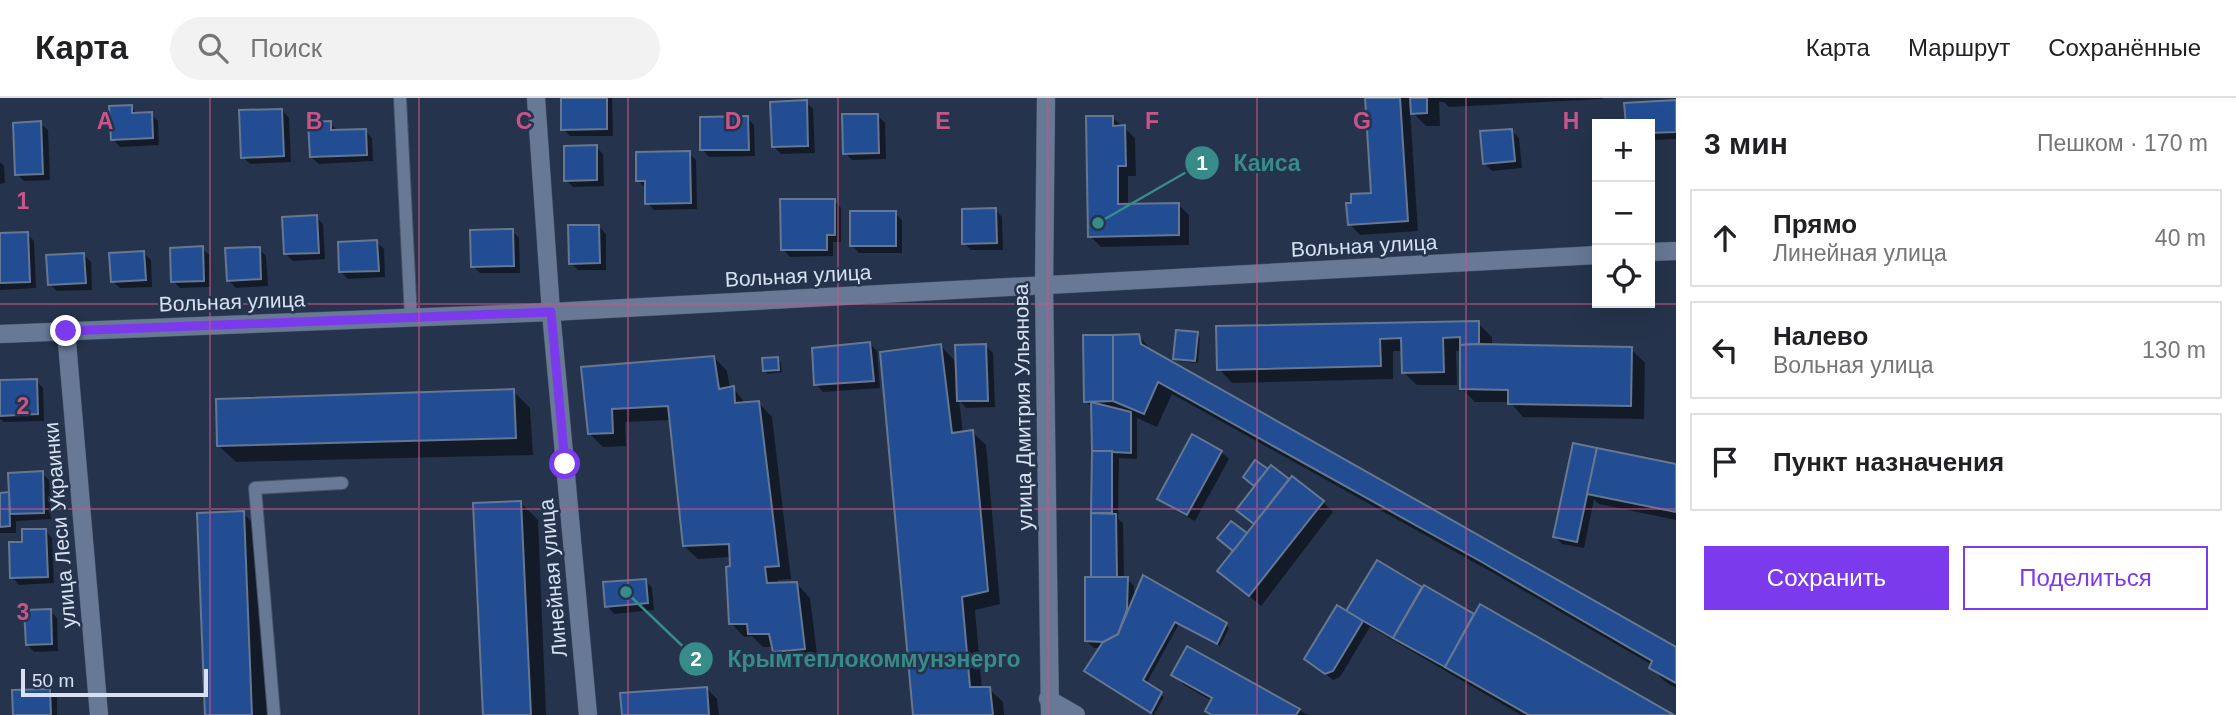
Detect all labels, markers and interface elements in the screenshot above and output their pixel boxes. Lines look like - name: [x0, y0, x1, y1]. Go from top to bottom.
- search box: [170, 17, 660, 80]
- text: Карта: [35, 29, 128, 66]
- icon: search: [194, 29, 232, 67]
- text: Поиск: [250, 33, 322, 63]
- text: Карта: [1806, 34, 1870, 61]
- text: Маршрут: [1908, 34, 2010, 61]
- text: Сохранённые: [2048, 34, 2201, 61]
- text: A: [97, 108, 113, 134]
- text: B: [306, 108, 322, 134]
- text: C: [516, 108, 532, 134]
- text: D: [725, 108, 741, 134]
- text: E: [935, 108, 951, 134]
- text: F: [1145, 108, 1159, 134]
- text: G: [1353, 108, 1371, 134]
- text: H: [1563, 108, 1579, 134]
- map controls: [1592, 119, 1655, 308]
- button: +: [1592, 119, 1655, 182]
- text: 3 мин: [1704, 127, 1788, 160]
- text: Пешком · 170 m: [2037, 130, 2208, 156]
- callout: Каиса: [1185, 141, 1315, 185]
- text: Каиса: [1233, 150, 1301, 176]
- text: 1: [1196, 151, 1208, 174]
- button: −: [1592, 182, 1655, 245]
- text: 1: [17, 188, 30, 214]
- text: Прямо: [1773, 209, 1857, 239]
- icon: ahead: [1706, 219, 1744, 257]
- text: 40 m: [2155, 225, 2206, 251]
- street label: Вольная улица: [1290, 230, 1438, 261]
- text: Линейная улица: [1773, 240, 1947, 266]
- button: locate: [1592, 245, 1655, 308]
- street label: Вольная улица: [724, 260, 872, 291]
- street label: улица Дмитрия Ульянова: [1009, 283, 1036, 530]
- street label: Вольная улица: [158, 287, 306, 316]
- route end: [50, 315, 81, 346]
- text: Налево: [1773, 321, 1868, 351]
- icon: left: [1706, 331, 1744, 369]
- text: 130 m: [2142, 337, 2206, 363]
- text: Вольная улица: [1773, 352, 1934, 378]
- text: 2: [17, 393, 29, 419]
- street label: улица Леси Украинки: [39, 421, 80, 629]
- icon: arrive: [1706, 443, 1744, 481]
- text: Пункт назначения: [1773, 447, 2004, 477]
- route start: [549, 448, 580, 479]
- street label: Линейная улица: [534, 498, 571, 658]
- button: Сохранить: [1704, 546, 1949, 610]
- button: Поделиться: [1963, 546, 2208, 610]
- text: 3: [17, 599, 29, 625]
- callout: Крымтеплокоммунэнерго: [678, 637, 1034, 681]
- text: Крымтеплокоммунэнерго: [727, 646, 1021, 672]
- text: 2: [690, 647, 702, 670]
- scale bar: [21, 666, 208, 698]
- text: 50 m: [32, 670, 74, 691]

